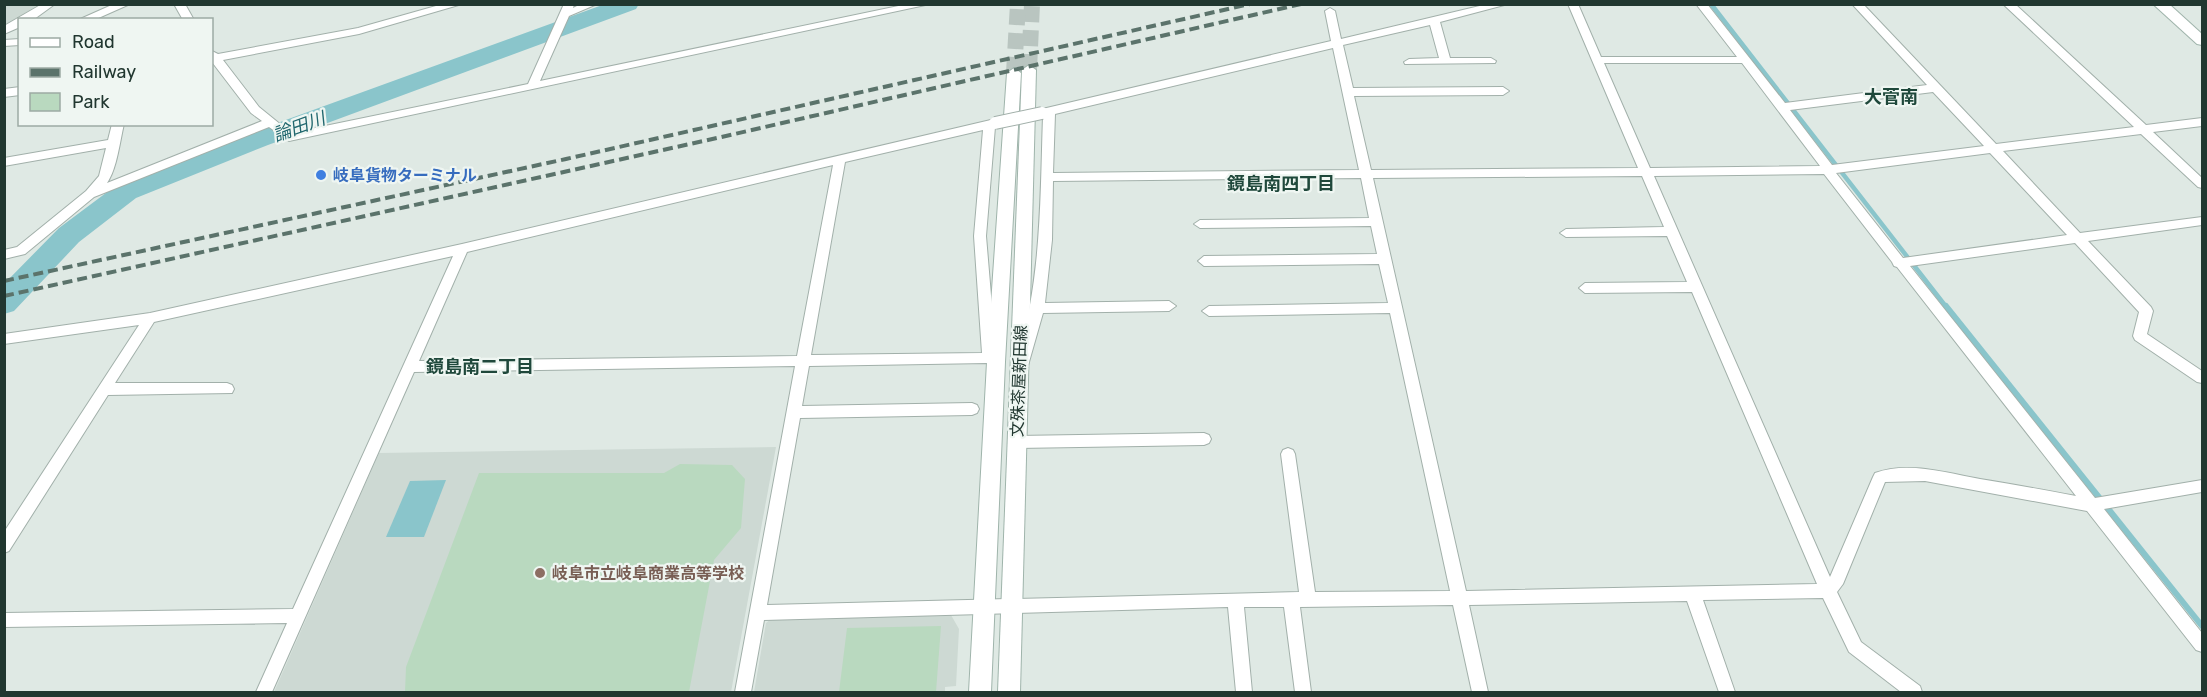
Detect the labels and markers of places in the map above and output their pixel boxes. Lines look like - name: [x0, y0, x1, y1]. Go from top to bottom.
- place label: 岐阜貨物ターミナル: [333, 166, 477, 185]
- marker: 岐阜貨物ターミナル: [314, 168, 328, 182]
- place label: 岐阜市立岐阜商業高等学校: [552, 564, 744, 583]
- marker: 岐阜市立岐阜商業高等学校: [533, 566, 547, 580]

